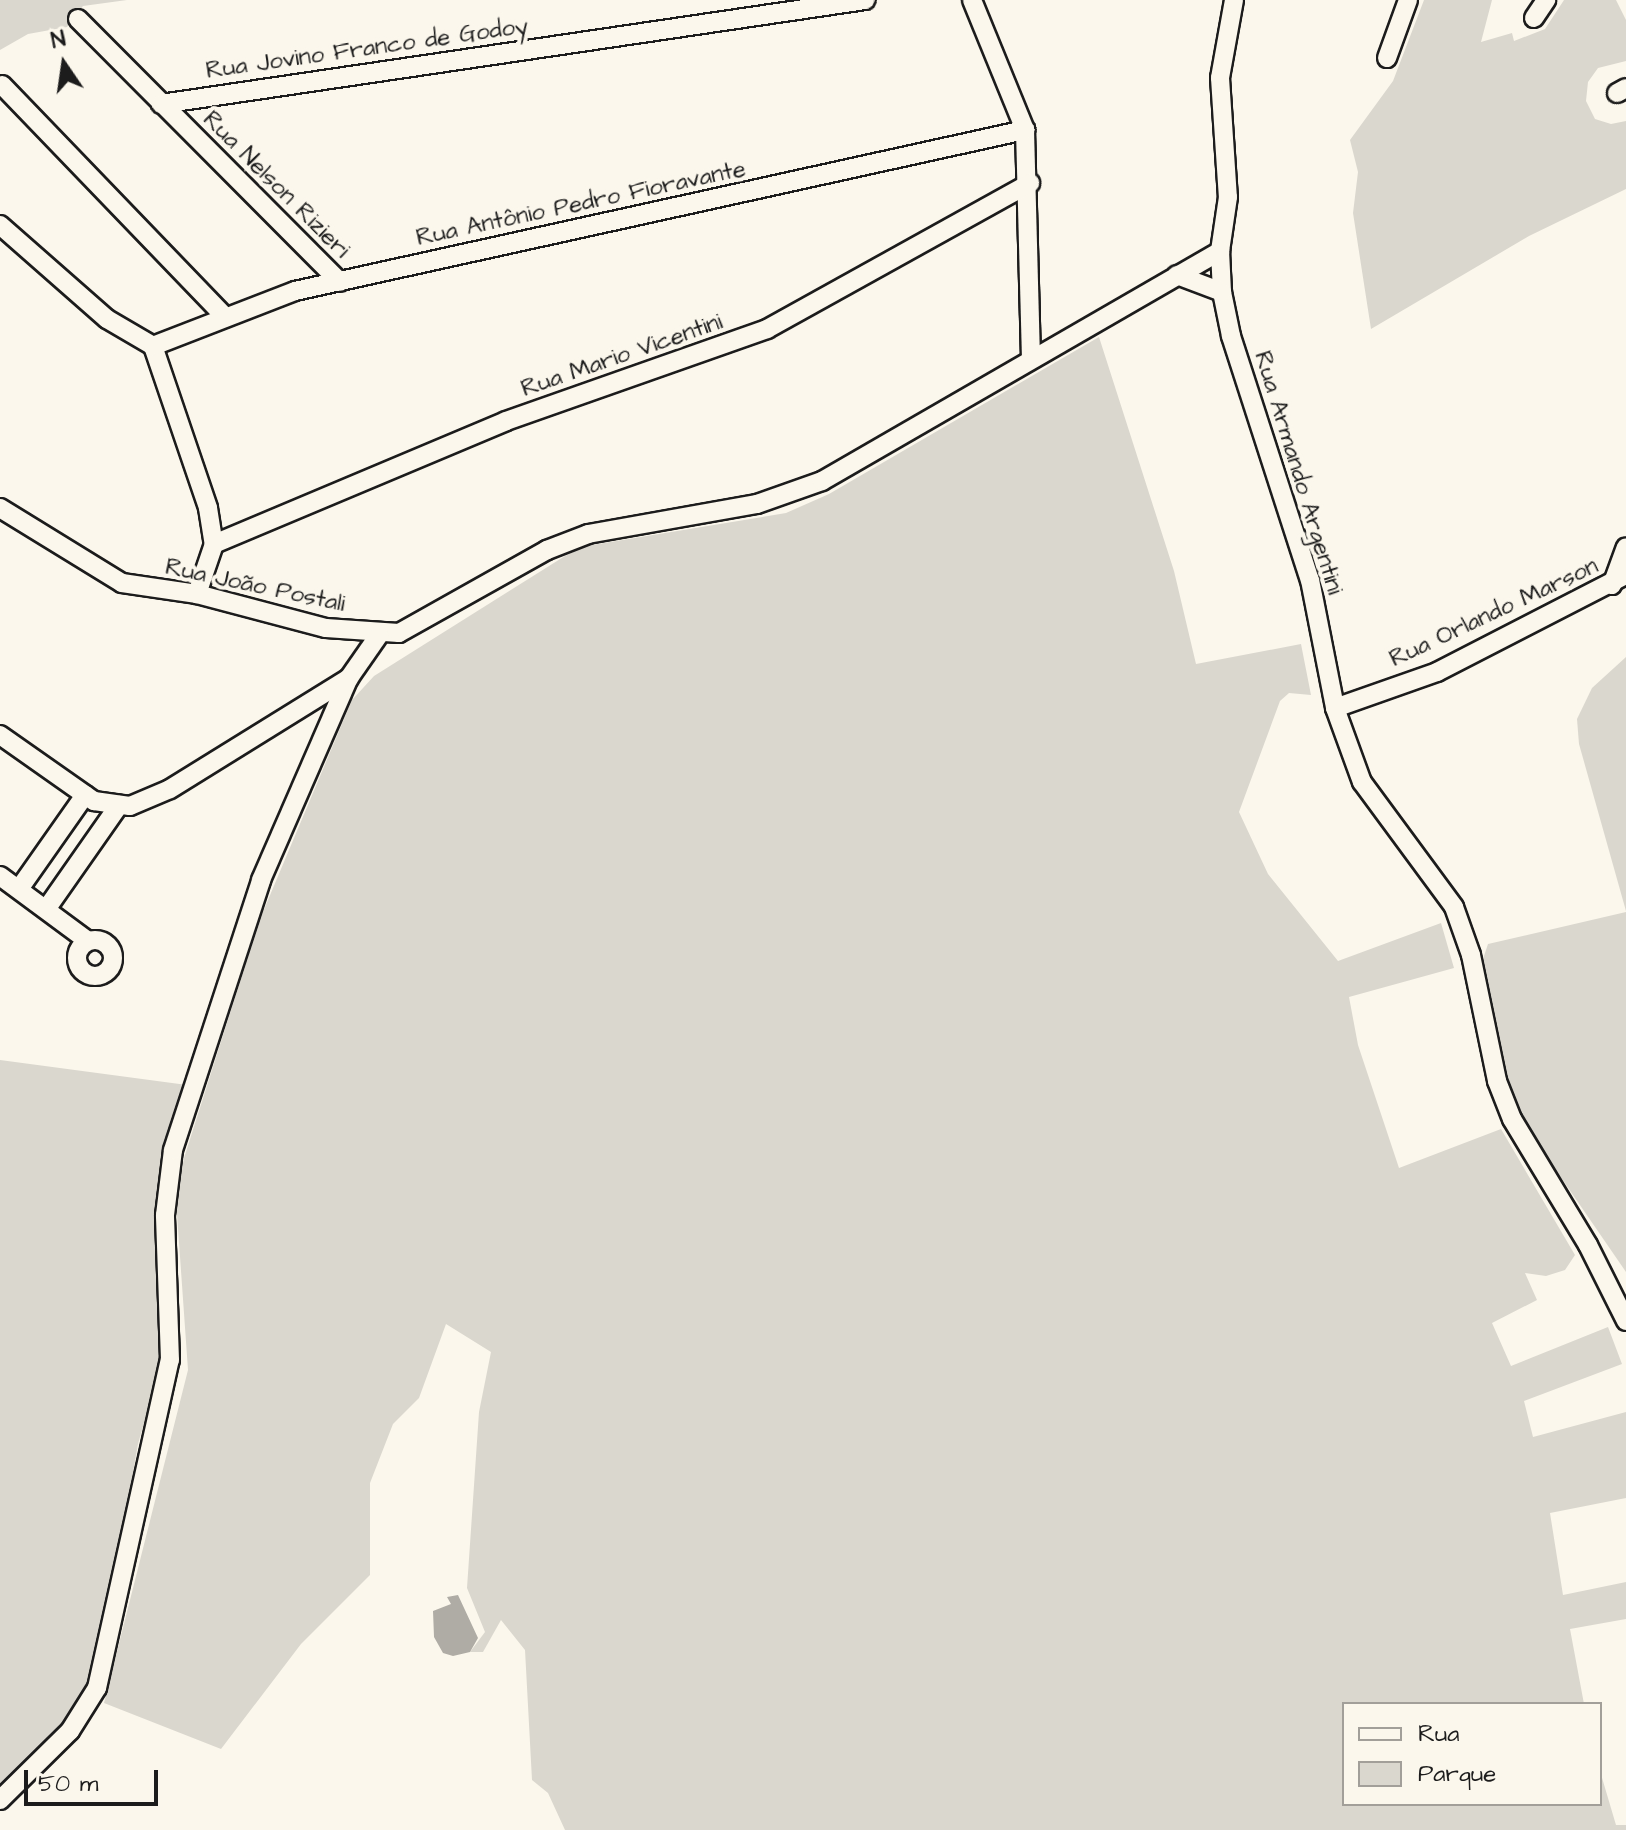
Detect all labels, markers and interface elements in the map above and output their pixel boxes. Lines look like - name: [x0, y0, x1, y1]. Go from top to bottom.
- street label: Rua Jovino Franco de Godoy: [204, 12, 530, 86]
- text: N: [48, 23, 69, 57]
- north arrow: [24, 24, 104, 104]
- street label: Rua Nelson Rizieri: [196, 105, 356, 265]
- street label: Rua Antônio Pedro Fioravante: [414, 155, 748, 253]
- street label: Rua Mario Vicentini: [518, 308, 726, 404]
- street label: Rua Armando Argentini: [1247, 348, 1349, 598]
- street label: Rua Orlando Marson: [1385, 552, 1603, 674]
- street label: Rua João Postali: [163, 553, 347, 619]
- legend: [1342, 1702, 1602, 1806]
- text: Rua: [1418, 1717, 1460, 1751]
- scale bar: [28, 1754, 162, 1804]
- text: Parque: [1418, 1757, 1496, 1791]
- text: 50 m: [38, 1767, 98, 1801]

